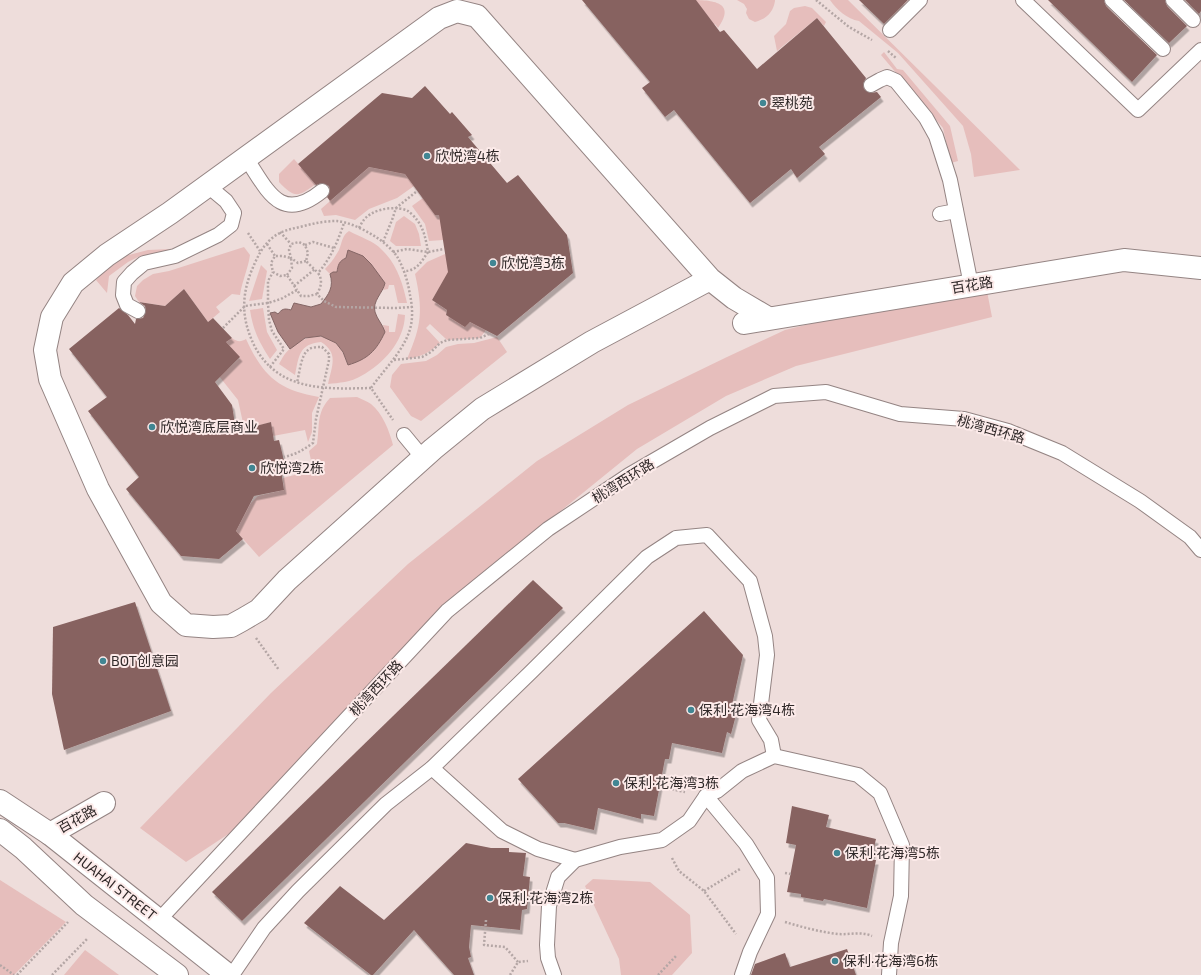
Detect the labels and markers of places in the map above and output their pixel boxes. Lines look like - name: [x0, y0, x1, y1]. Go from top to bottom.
- place label: 翠桃苑: [771, 94, 813, 111]
- marker: 翠桃苑: [758, 98, 768, 108]
- place label: 欣悦湾4栋: [435, 147, 500, 164]
- marker: 欣悦湾4栋: [422, 151, 432, 161]
- place label: 欣悦湾3栋: [501, 254, 565, 271]
- marker: 欣悦湾3栋: [488, 258, 498, 268]
- place label: 欣悦湾底层商业: [160, 418, 258, 435]
- marker: 欣悦湾底层商业: [147, 422, 157, 432]
- place label: 欣悦湾2栋: [260, 459, 324, 476]
- marker: 欣悦湾2栋: [247, 463, 257, 473]
- place label: BOT创意园: [111, 652, 179, 669]
- marker: BOT创意园: [98, 656, 108, 666]
- place label: 保利·花海湾4栋: [699, 701, 795, 718]
- marker: 保利·花海湾4栋: [686, 705, 696, 715]
- place label: 保利·花海湾3栋: [624, 774, 719, 791]
- marker: 保利·花海湾3栋: [611, 778, 621, 788]
- place label: 保利·花海湾5栋: [845, 844, 940, 861]
- marker: 保利·花海湾5栋: [832, 848, 842, 858]
- place label: 保利·花海湾2栋: [498, 889, 593, 906]
- marker: 保利·花海湾2栋: [485, 893, 495, 903]
- place label: 保利·花海湾6栋: [843, 952, 938, 969]
- marker: 保利·花海湾6栋: [830, 956, 840, 966]

